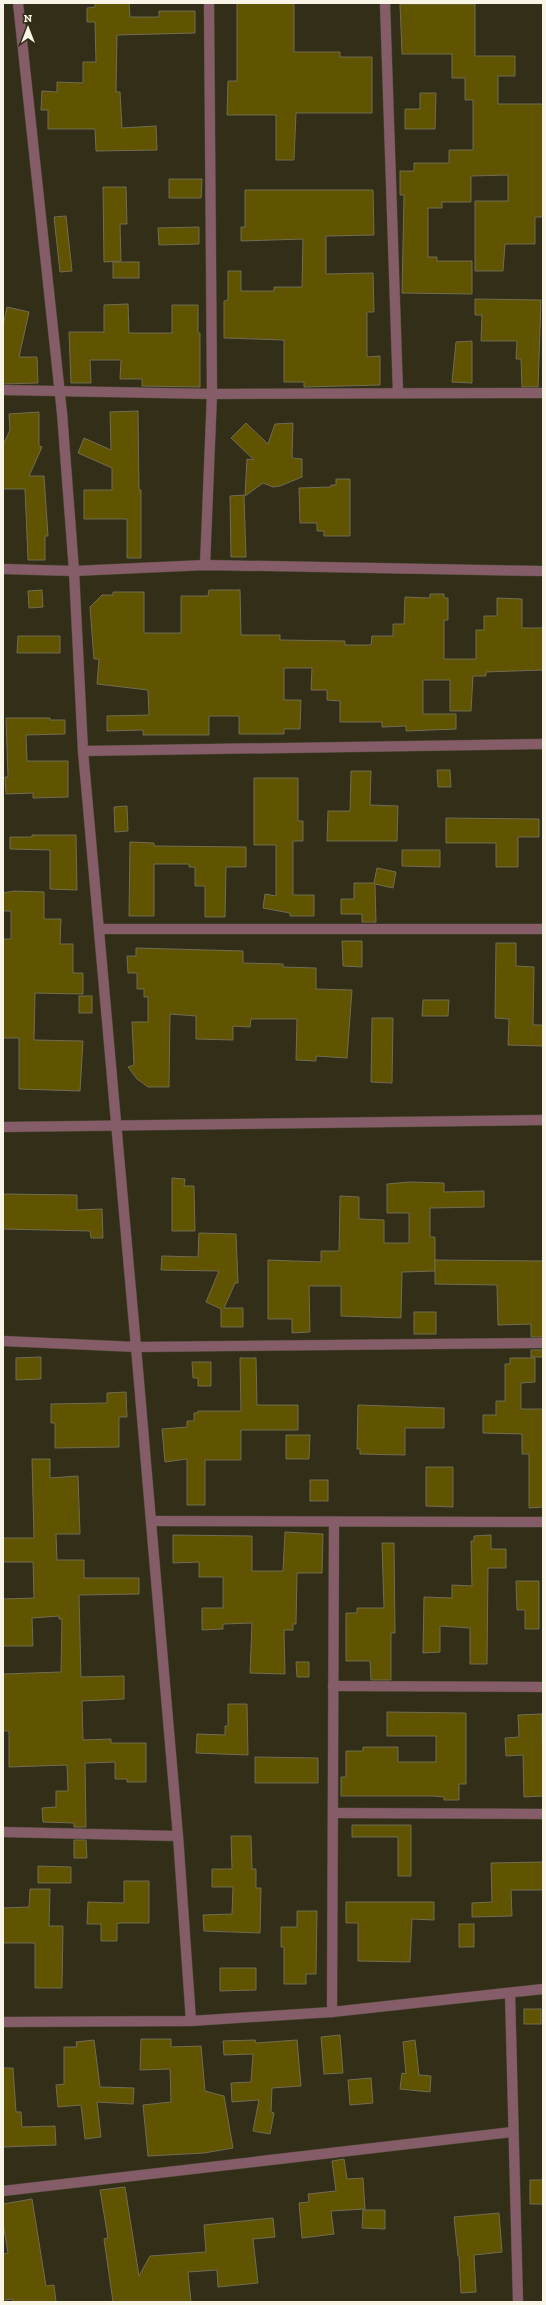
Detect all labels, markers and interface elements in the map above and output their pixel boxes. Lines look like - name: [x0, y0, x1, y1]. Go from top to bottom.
- north arrow: [8, 8, 48, 48]
- text: N: [24, 12, 33, 25]

